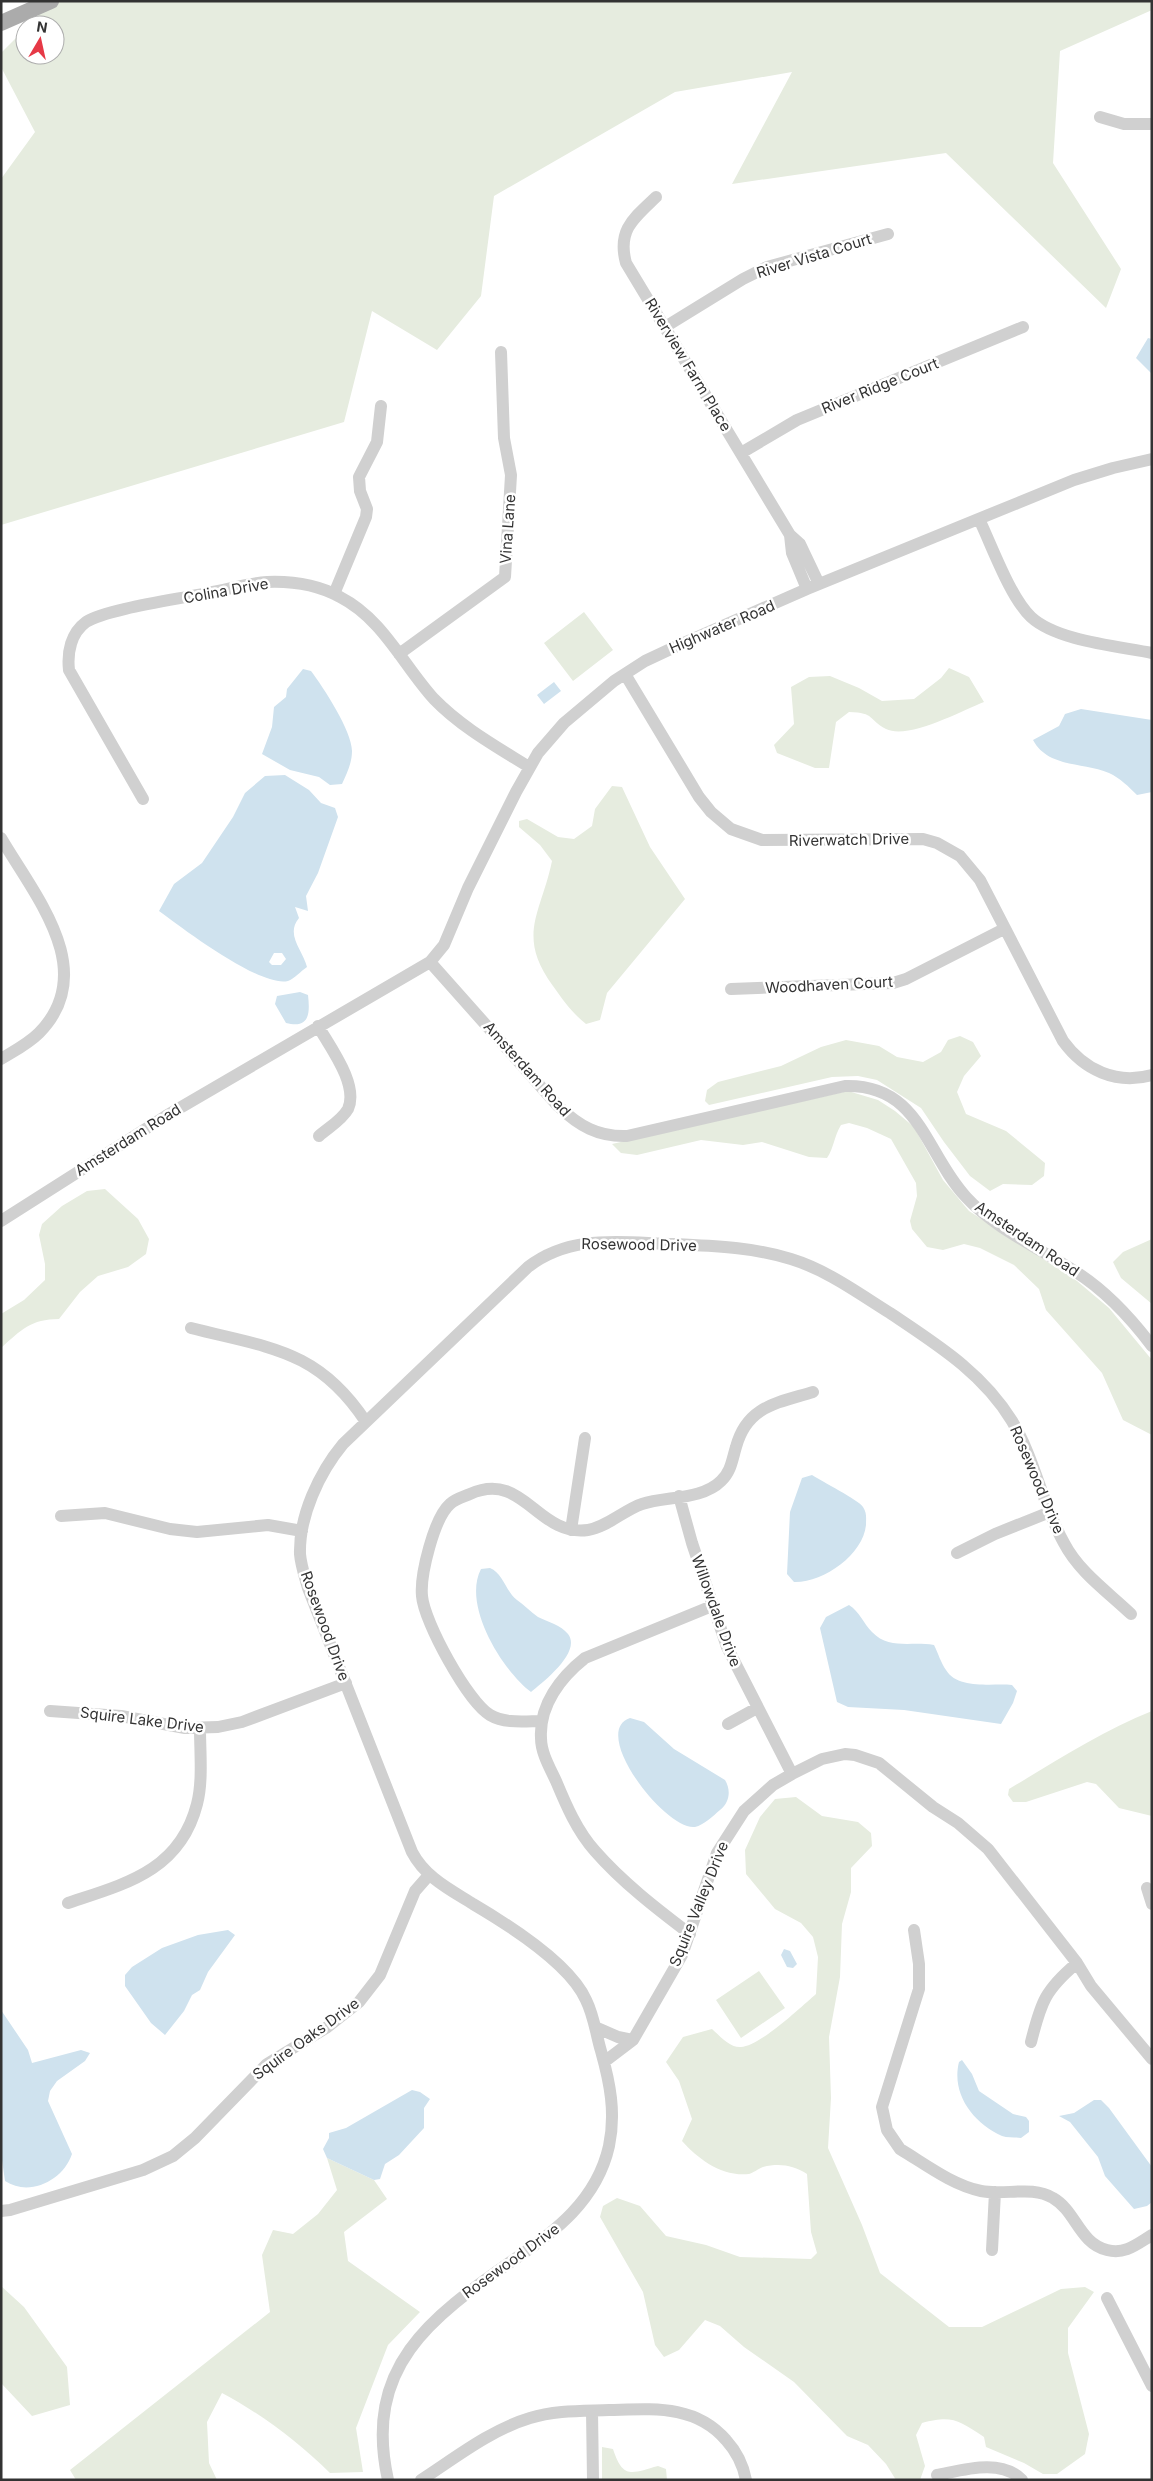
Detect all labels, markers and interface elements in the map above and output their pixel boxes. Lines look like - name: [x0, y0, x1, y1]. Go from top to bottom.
- north arrow: [15, 15, 65, 65]
- text: N: [36, 17, 49, 36]
- street label: River Vista Court: [754, 229, 874, 282]
- street label: Riverview Farm Place: [641, 295, 736, 435]
- street label: River Ridge Court: [819, 353, 941, 418]
- street label: Vina Lane: [496, 493, 519, 565]
- street label: Colina Drive: [182, 574, 270, 607]
- street label: Highwater Road: [666, 596, 778, 657]
- street label: Riverwatch Drive: [789, 829, 909, 850]
- street label: Woodhaven Court: [765, 972, 893, 997]
- street label: Amsterdam Road: [480, 1017, 575, 1120]
- street label: Amsterdam Road: [71, 1099, 184, 1180]
- street label: Amsterdam Road: [972, 1197, 1083, 1280]
- street label: Rosewood Drive: [581, 1234, 697, 1255]
- street label: Rosewood Drive: [1006, 1423, 1069, 1537]
- street label: Willowdale Drive: [687, 1552, 746, 1669]
- street label: Rosewood Drive: [297, 1568, 354, 1683]
- street label: Squire Lake Drive: [79, 1702, 205, 1737]
- street label: Squire Valley Drive: [665, 1838, 732, 1969]
- street label: Squire Oaks Drive: [249, 1994, 363, 2084]
- street label: Rosewood Drive: [458, 2219, 563, 2302]

